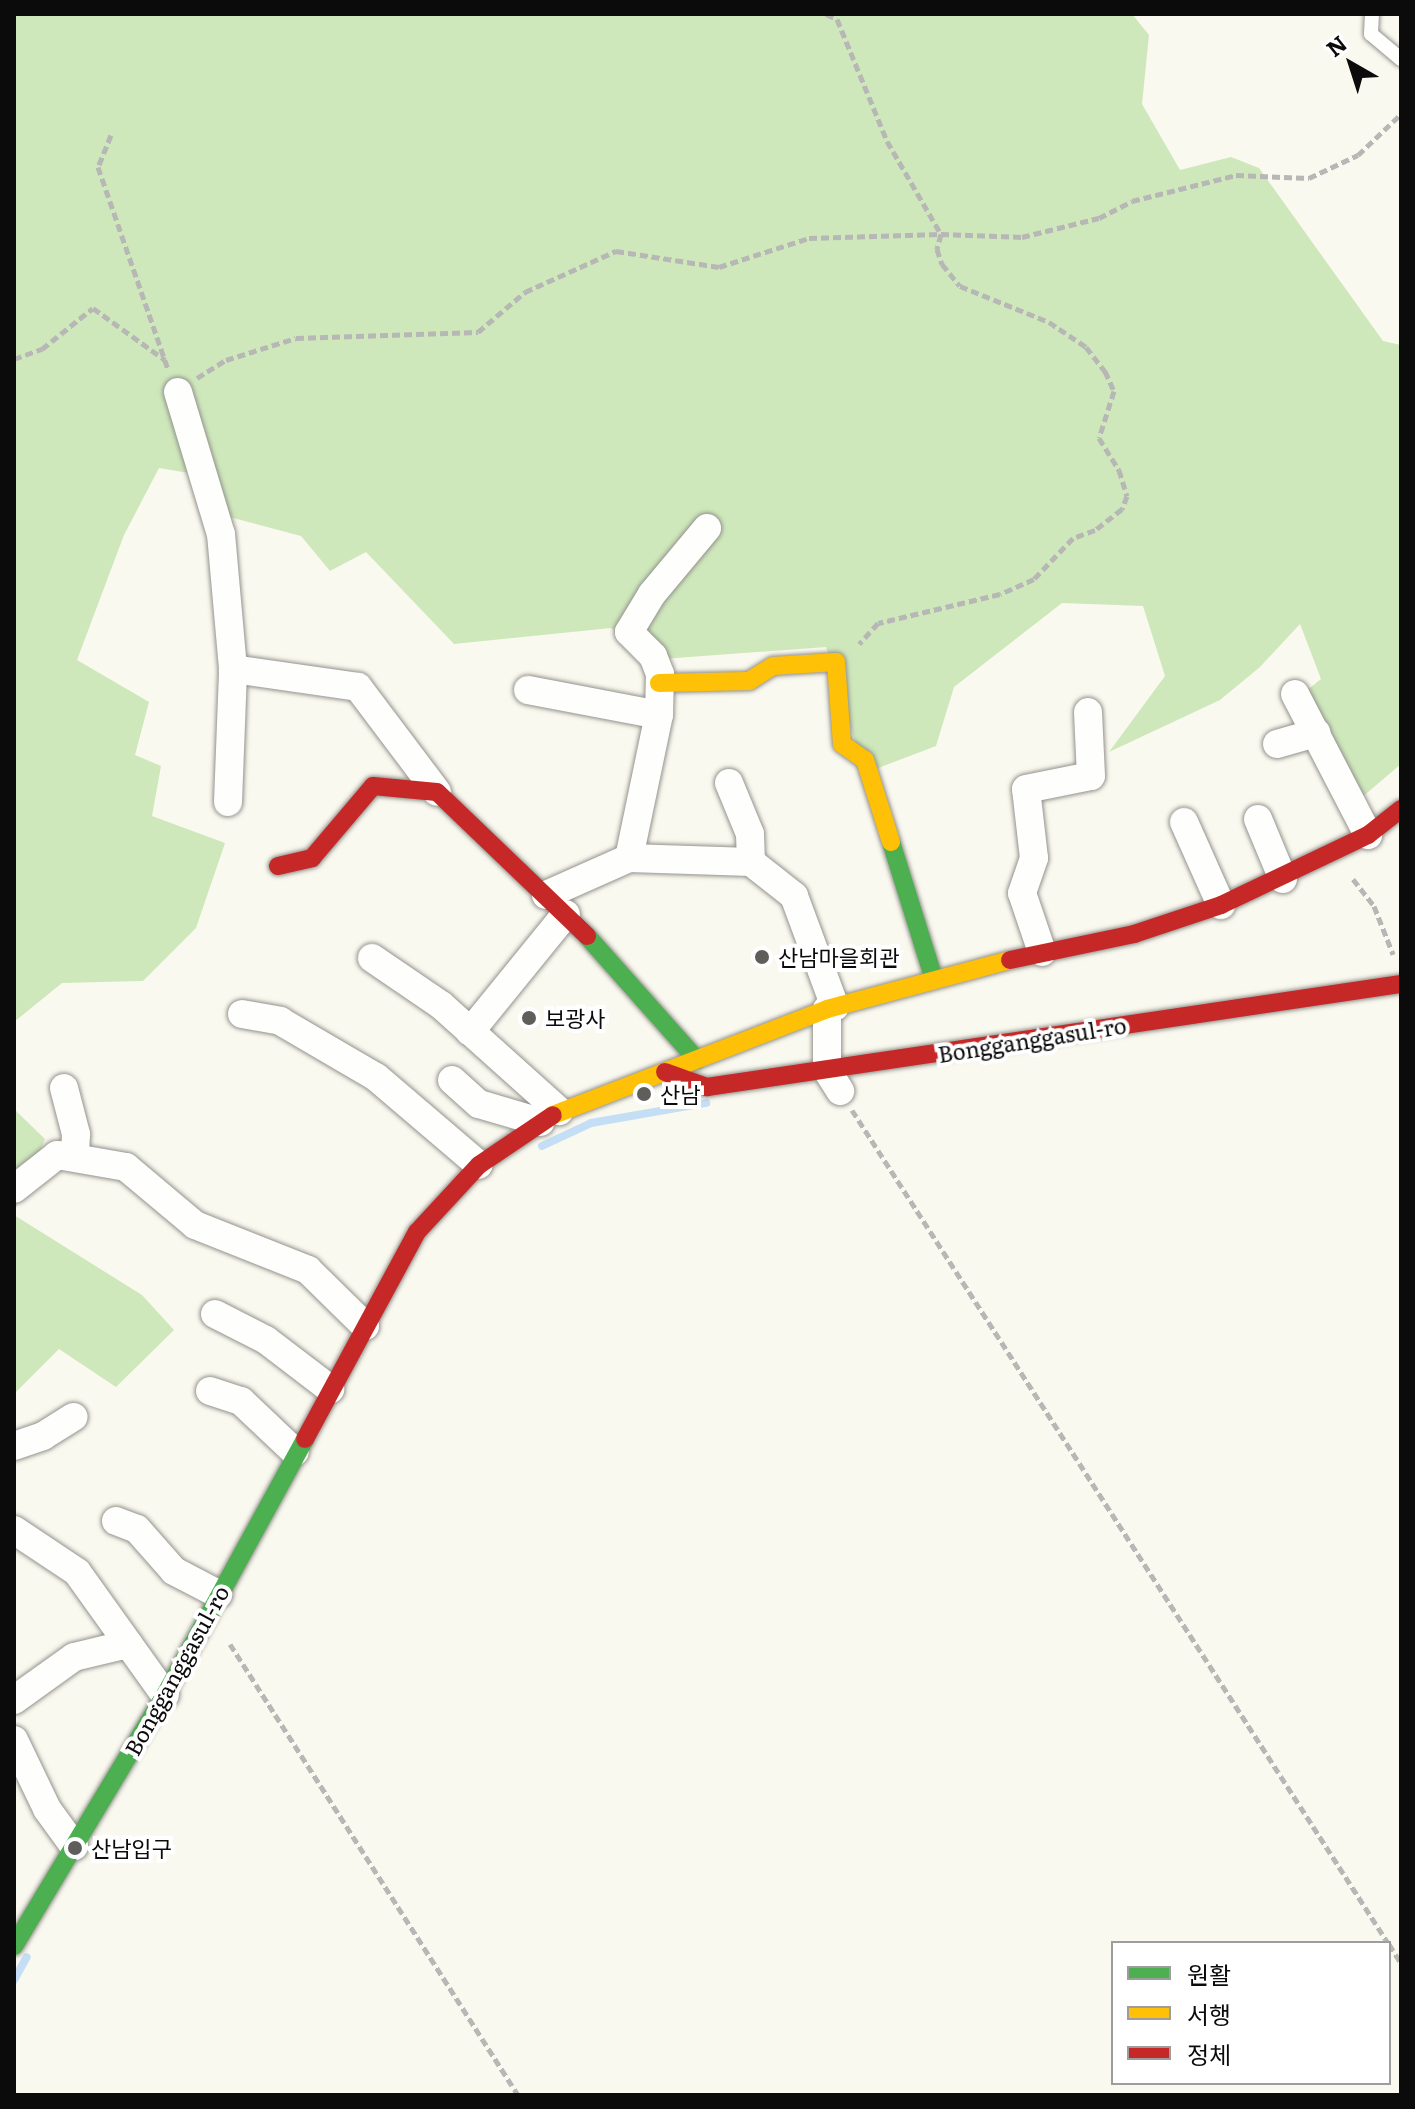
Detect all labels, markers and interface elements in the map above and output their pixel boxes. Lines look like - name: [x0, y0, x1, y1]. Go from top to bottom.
- north arrow: [1311, 24, 1391, 104]
- text: N: [1318, 26, 1353, 64]
- place label: 산남마을회관: [778, 944, 899, 970]
- marker: 산남마을회관: [753, 948, 771, 966]
- place label: 보광사: [545, 1005, 606, 1031]
- marker: 보광사: [520, 1009, 538, 1027]
- street label: Bongganggasul-ro: [936, 1011, 1128, 1067]
- place label: 산남: [660, 1081, 700, 1107]
- marker: 산남: [635, 1085, 653, 1103]
- street label: Bongganggasul-ro: [118, 1580, 234, 1760]
- place label: 산남입구: [91, 1835, 172, 1861]
- marker: 산남입구: [66, 1839, 84, 1857]
- legend: [1111, 1941, 1391, 2085]
- text: 원활: [1187, 1956, 1231, 1991]
- text: 서행: [1187, 1996, 1231, 2031]
- text: 정체: [1187, 2036, 1231, 2071]

